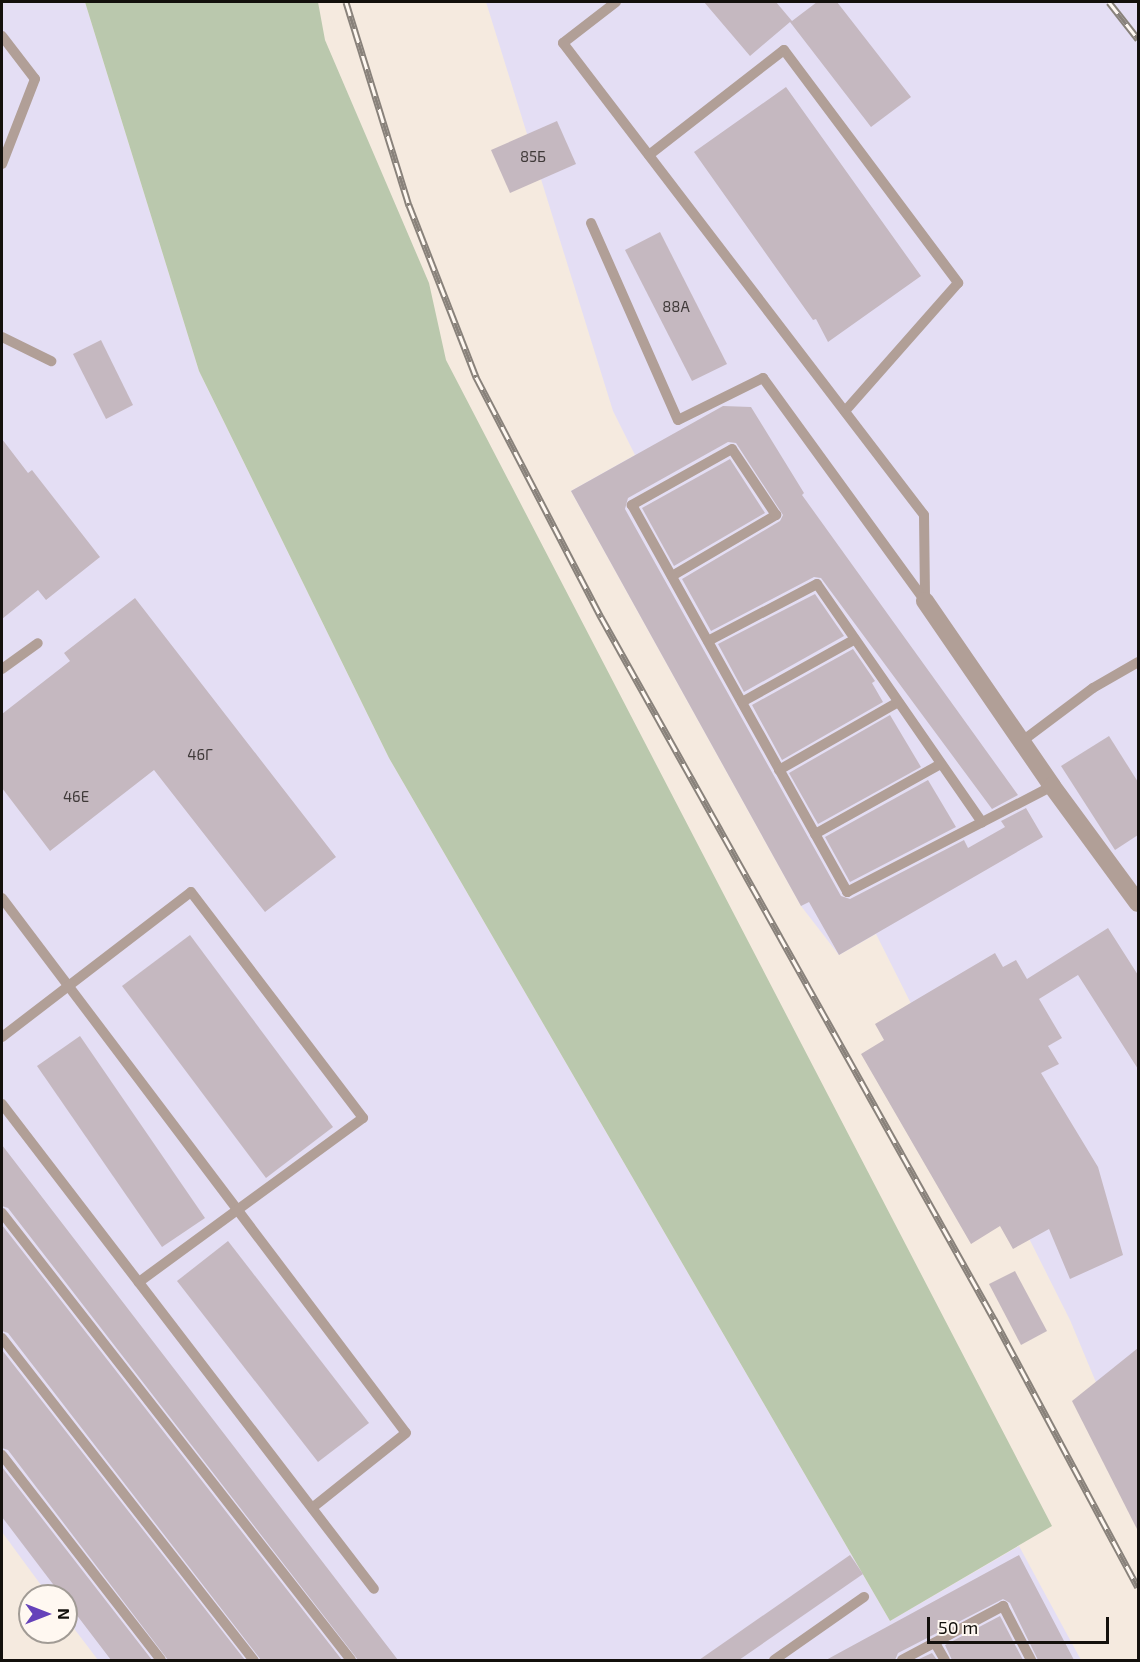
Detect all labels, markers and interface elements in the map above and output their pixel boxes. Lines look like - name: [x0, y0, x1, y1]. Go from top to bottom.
- house number: 85Б: [520, 148, 546, 166]
- house number: 88А: [662, 298, 690, 316]
- house number: 46Г: [187, 746, 213, 764]
- house number: 46Е: [63, 788, 89, 806]
- north arrow: [18, 1584, 78, 1644]
- scale bar: [930, 1605, 1112, 1643]
- text: N: [55, 1608, 74, 1620]
- text: 50 m: [938, 1616, 978, 1638]

